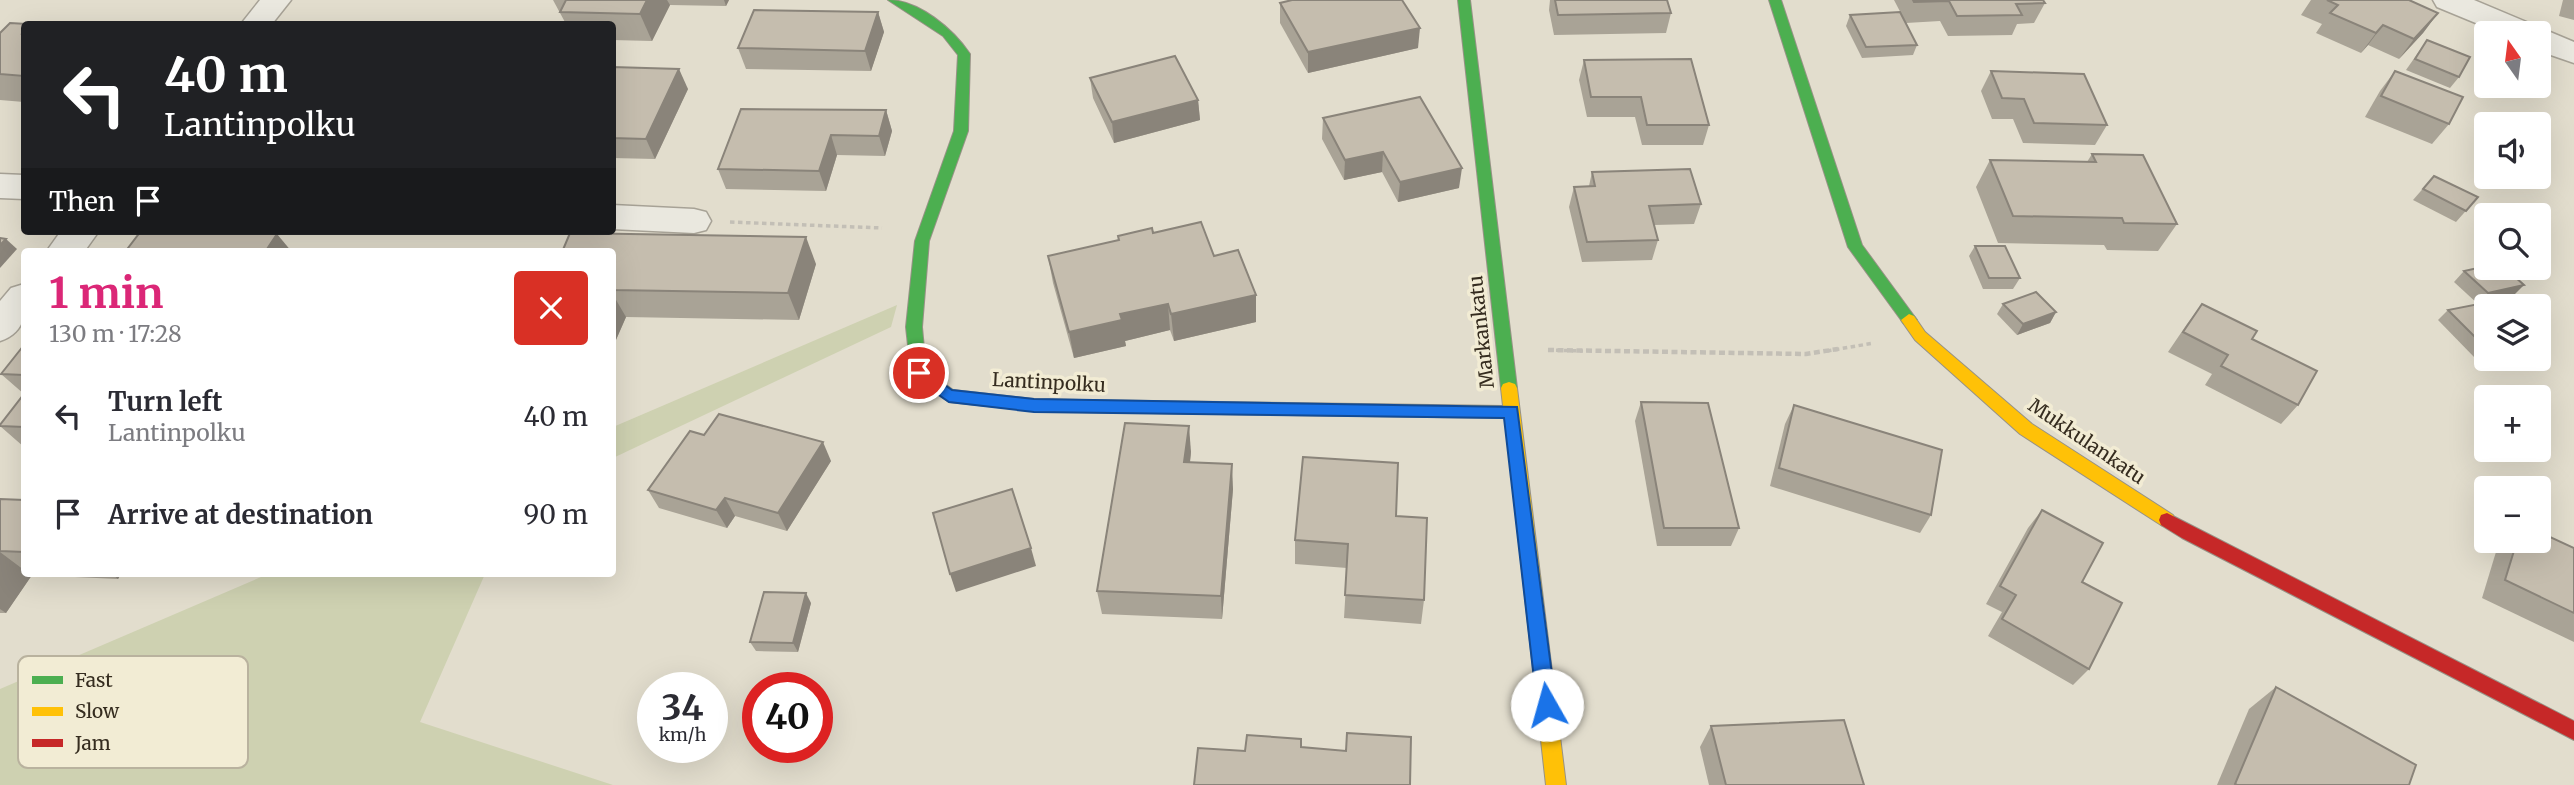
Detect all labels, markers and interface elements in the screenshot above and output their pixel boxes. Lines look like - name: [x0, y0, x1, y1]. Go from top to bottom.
- north arrow: [2474, 21, 2552, 98]
- map controls: [2474, 21, 2551, 553]
- text: 40 m: [164, 44, 288, 105]
- icon: left: [49, 49, 140, 140]
- text: Lantinpolku: [164, 105, 356, 145]
- button: sound: [2474, 112, 2551, 189]
- icon: arrive: [129, 182, 167, 220]
- text: Then: [49, 185, 115, 218]
- button: search: [2474, 203, 2551, 280]
- text: 1 min: [49, 267, 163, 319]
- button: close: [514, 271, 588, 345]
- street label: Markankatu: [1463, 274, 1499, 390]
- button: layers: [2474, 294, 2551, 371]
- text: 130 m · 17:28: [49, 319, 182, 348]
- pin: [889, 343, 949, 403]
- icon: arrive: [900, 354, 938, 392]
- street label: Lantinpolku: [992, 367, 1106, 397]
- text: Turn left: [108, 385, 222, 418]
- button: +: [2474, 385, 2551, 462]
- street label: Mukkulankatu: [2024, 393, 2150, 489]
- icon: left: [49, 397, 87, 435]
- text: 40 m: [524, 400, 588, 433]
- text: Lantinpolku: [108, 418, 246, 447]
- button: −: [2474, 476, 2551, 553]
- icon: arrive: [49, 495, 87, 533]
- text: Arrive at destination: [108, 498, 373, 531]
- text: 90 m: [524, 498, 588, 531]
- legend: [18, 656, 248, 768]
- text: Fast: [75, 668, 113, 692]
- position arrow: [1510, 668, 1584, 742]
- speed limit sign: 40: [742, 672, 833, 763]
- text: 34: [662, 686, 703, 730]
- text: Slow: [75, 699, 120, 723]
- text: km/h: [659, 723, 706, 746]
- text: Jam: [74, 731, 111, 755]

